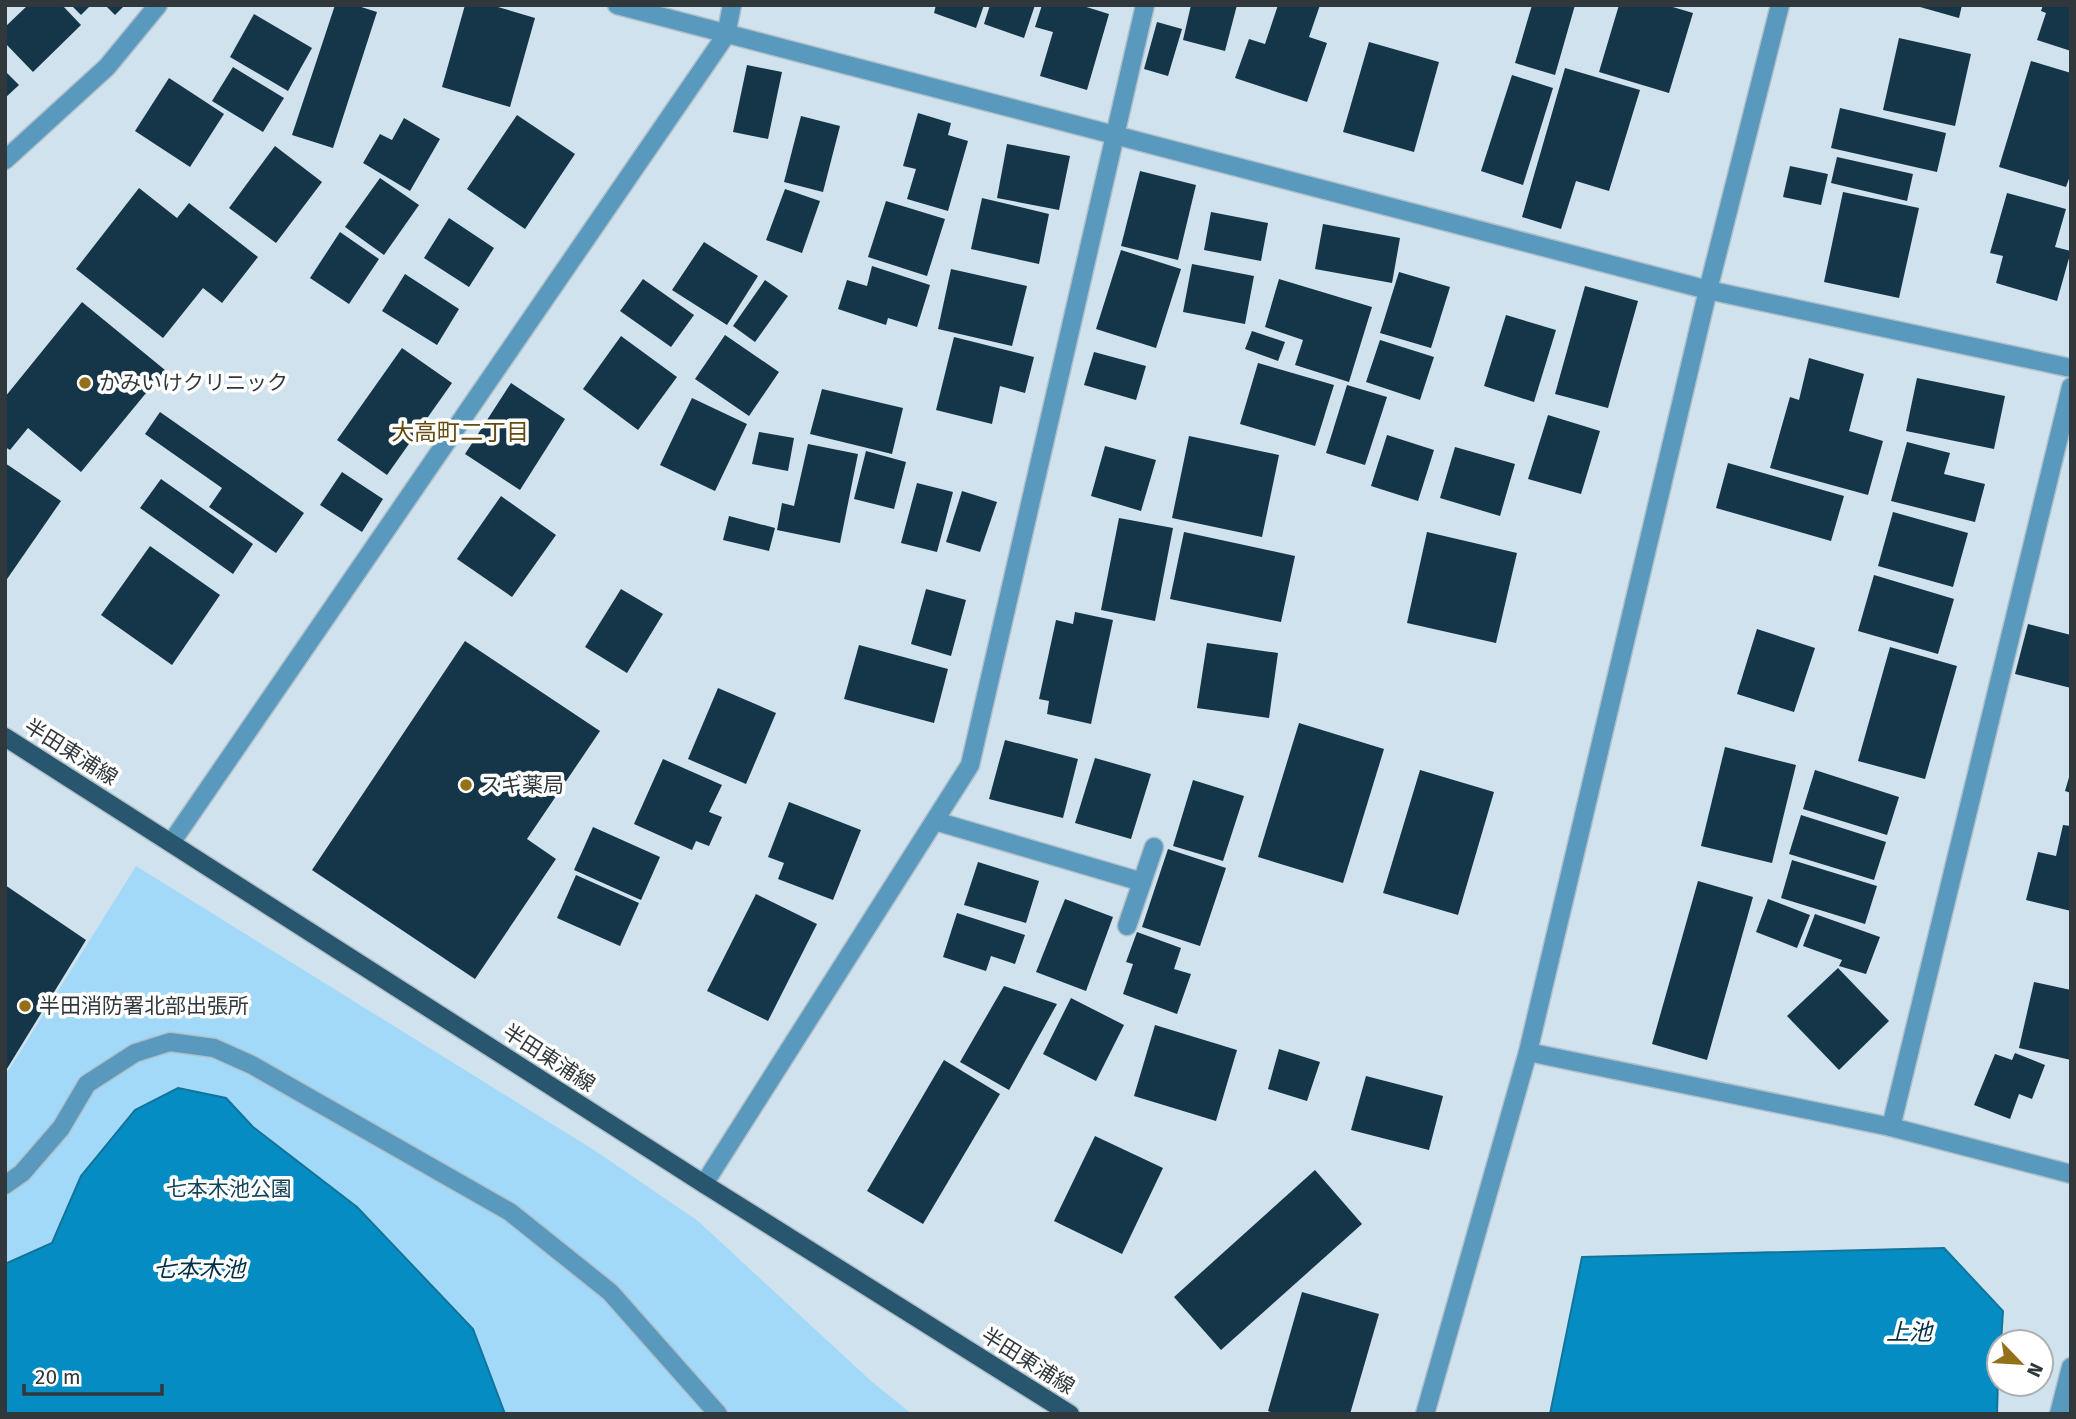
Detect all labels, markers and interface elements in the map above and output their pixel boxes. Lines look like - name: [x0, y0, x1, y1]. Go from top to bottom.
- place label: かみいけクリニック: [99, 370, 288, 396]
- marker: かみいけクリニック: [77, 375, 93, 391]
- district label: 大高町二丁目: [391, 418, 529, 446]
- street label: 半田東浦線: [20, 713, 122, 791]
- place label: スギ薬局: [480, 772, 564, 798]
- marker: スギ薬局: [458, 777, 474, 793]
- place label: 半田消防署北部出張所: [39, 993, 249, 1019]
- marker: 半田消防署北部出張所: [17, 998, 33, 1014]
- street label: 半田東浦線: [498, 1019, 600, 1097]
- park label: 七本木池公園: [166, 1176, 292, 1202]
- water label: 七本木池: [153, 1255, 247, 1283]
- water label: 上池: [1886, 1318, 1934, 1346]
- street label: 半田東浦線: [977, 1322, 1079, 1400]
- north arrow: [1985, 1328, 2055, 1398]
- scale bar: [24, 1352, 163, 1396]
- text: N: [2022, 1359, 2048, 1381]
- text: 20 m: [35, 1364, 81, 1390]

